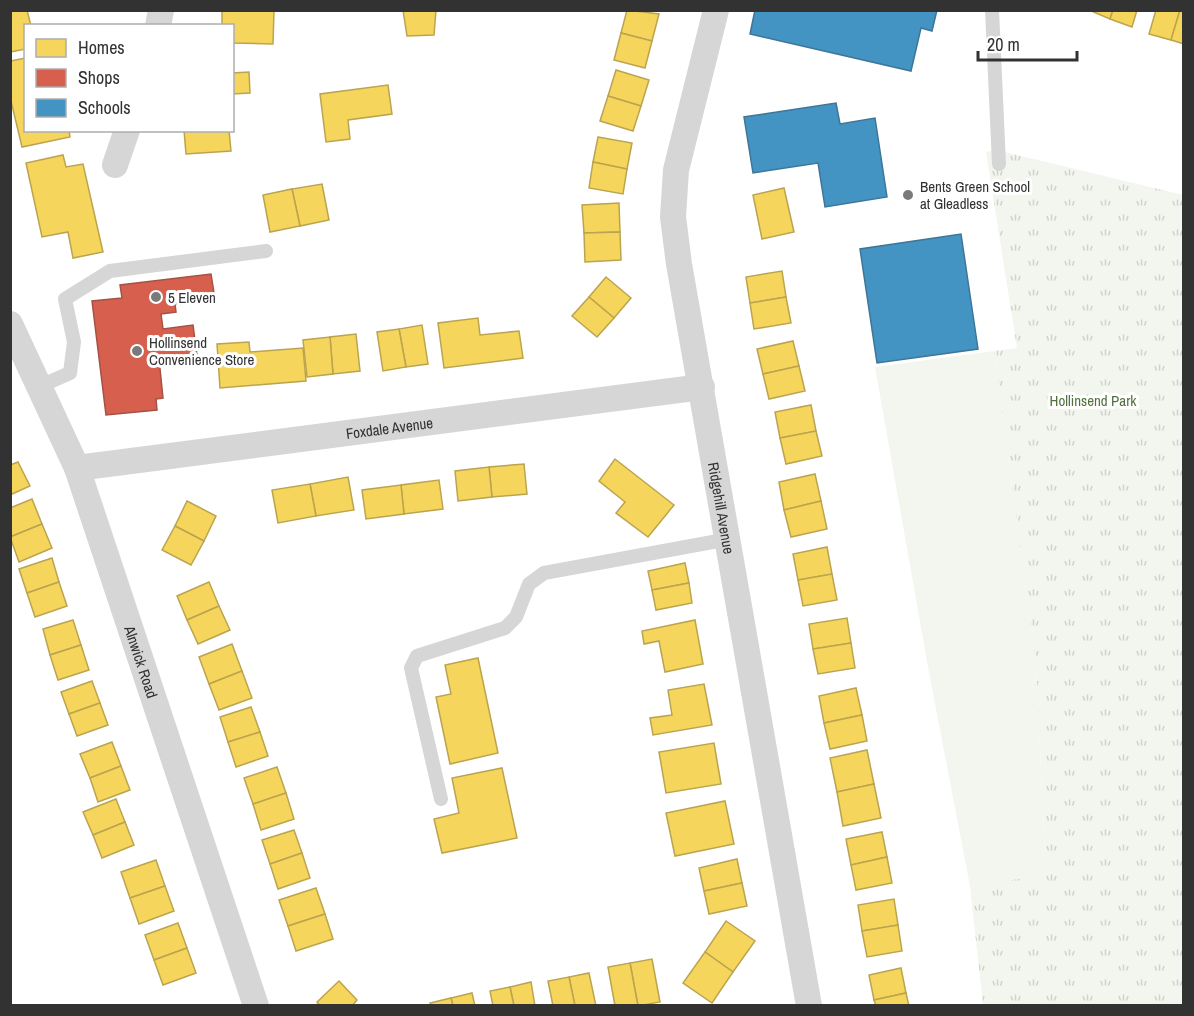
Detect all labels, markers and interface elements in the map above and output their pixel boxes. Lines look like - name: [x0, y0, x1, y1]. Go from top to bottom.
- legend: [24, 24, 234, 132]
- scale bar: [978, 24, 1077, 62]
- text: 20 m: [987, 32, 1020, 57]
- text: Homes: [78, 35, 125, 60]
- text: Shops: [78, 65, 120, 90]
- text: Schools: [78, 95, 131, 120]
- place label: Bents Green School at Gleadless: [920, 176, 1030, 214]
- marker: Bents Green School at Gleadless: [901, 188, 915, 202]
- place label: 5 Eleven: [168, 287, 216, 308]
- marker: 5 Eleven: [149, 290, 163, 304]
- place label: Hollinsend Convenience Store: [149, 332, 254, 370]
- marker: Hollinsend Convenience Store: [130, 344, 144, 358]
- park label: Hollinsend Park: [1050, 390, 1137, 411]
- street label: Foxdale Avenue: [345, 411, 434, 444]
- street label: Ridgehill Avenue: [703, 460, 740, 556]
- street label: Alnwick Road: [119, 622, 163, 701]

